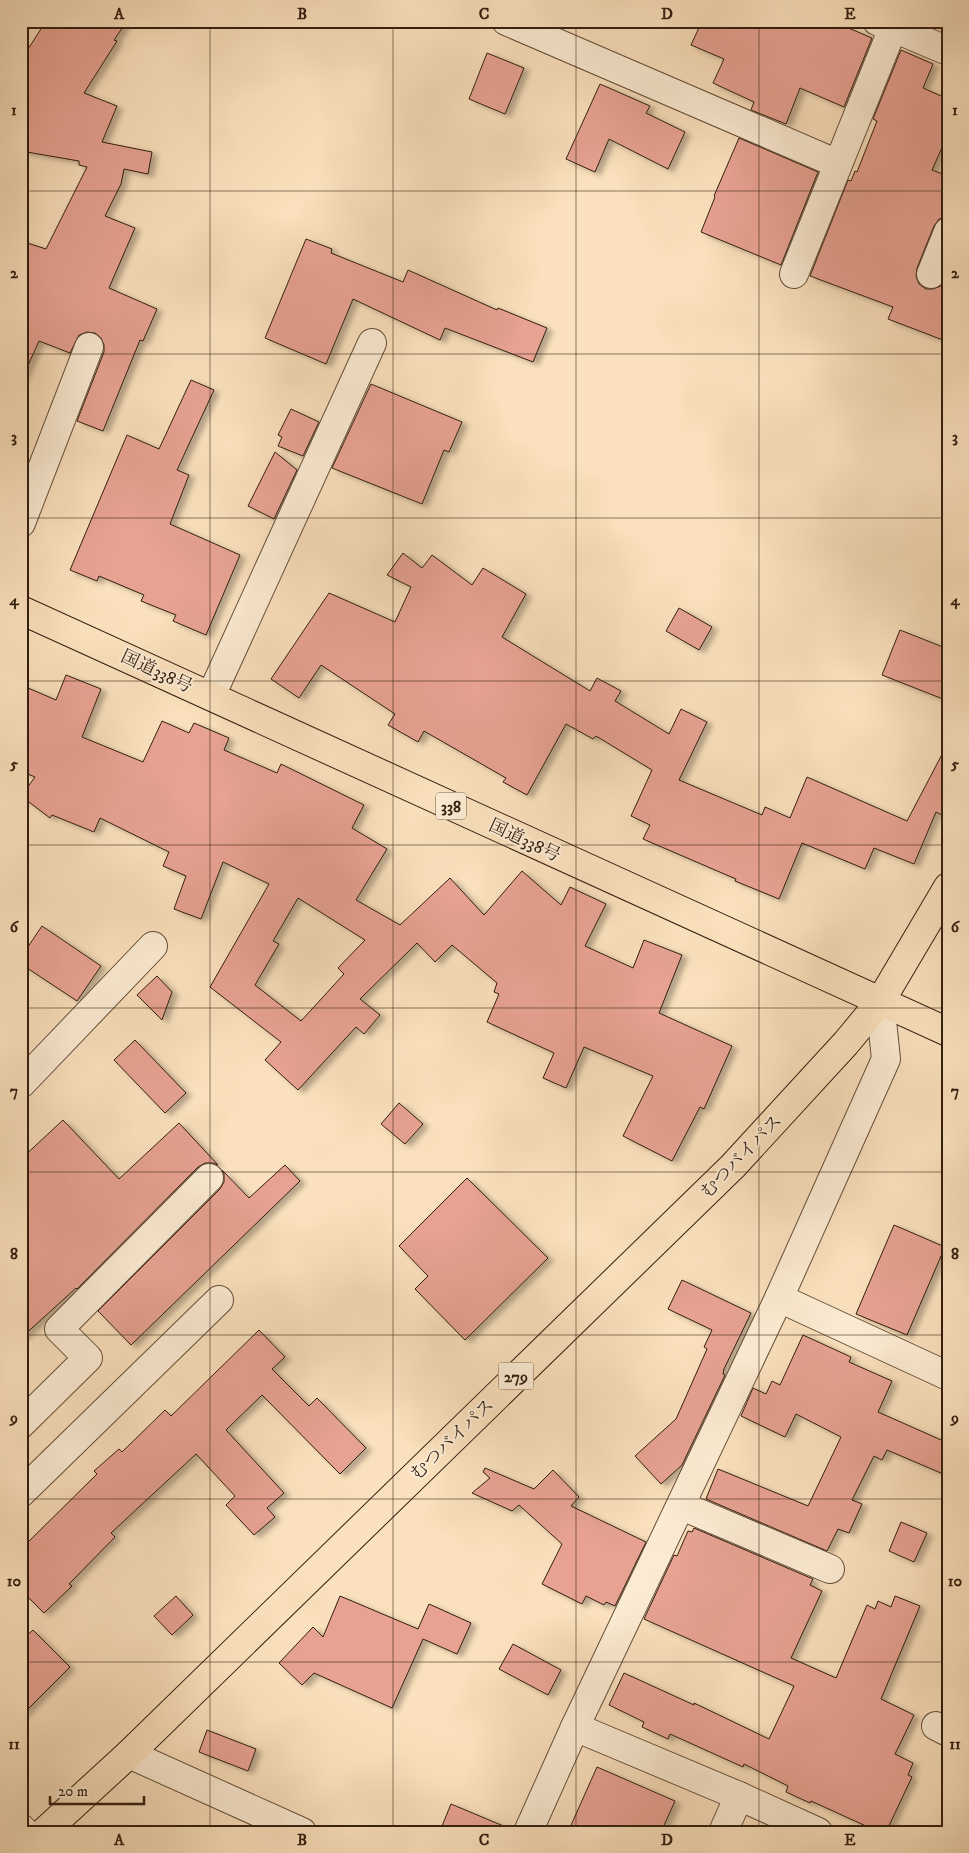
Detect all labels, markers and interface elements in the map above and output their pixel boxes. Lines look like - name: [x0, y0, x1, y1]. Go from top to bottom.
- text: A: [113, 4, 125, 24]
- text: B: [297, 4, 307, 24]
- text: C: [479, 4, 489, 24]
- text: D: [661, 4, 673, 24]
- text: E: [844, 4, 856, 24]
- text: 1: [11, 100, 17, 120]
- text: 1: [952, 100, 958, 120]
- text: 2: [10, 263, 19, 283]
- text: 2: [951, 263, 960, 283]
- text: 3: [11, 427, 17, 447]
- text: 3: [952, 427, 958, 447]
- text: 4: [8, 590, 19, 610]
- text: 4: [949, 590, 960, 610]
- street label: 国道338号: [117, 646, 196, 698]
- text: 5: [9, 754, 18, 774]
- text: 5: [950, 754, 959, 774]
- road number: 338: [436, 792, 466, 819]
- street label: 国道338号: [485, 815, 564, 867]
- text: 6: [10, 917, 20, 937]
- text: 6: [951, 917, 961, 937]
- text: 7: [10, 1081, 18, 1101]
- text: 7: [951, 1081, 959, 1101]
- street label: むつバイパス: [696, 1110, 787, 1203]
- text: 8: [10, 1244, 18, 1264]
- text: 8: [951, 1244, 959, 1264]
- road number: 279: [498, 1362, 534, 1390]
- street label: むつバイパス: [406, 1394, 499, 1485]
- text: 9: [9, 1408, 18, 1428]
- text: 9: [950, 1408, 959, 1428]
- text: 10: [7, 1571, 22, 1591]
- text: 10: [948, 1571, 963, 1591]
- text: 11: [8, 1734, 20, 1754]
- text: 11: [949, 1734, 961, 1754]
- scale bar: [50, 1773, 144, 1805]
- text: 20 m: [58, 1782, 88, 1801]
- text: A: [113, 1830, 125, 1850]
- text: B: [297, 1830, 307, 1850]
- text: C: [479, 1830, 489, 1850]
- text: D: [661, 1830, 673, 1850]
- text: E: [844, 1830, 856, 1850]

